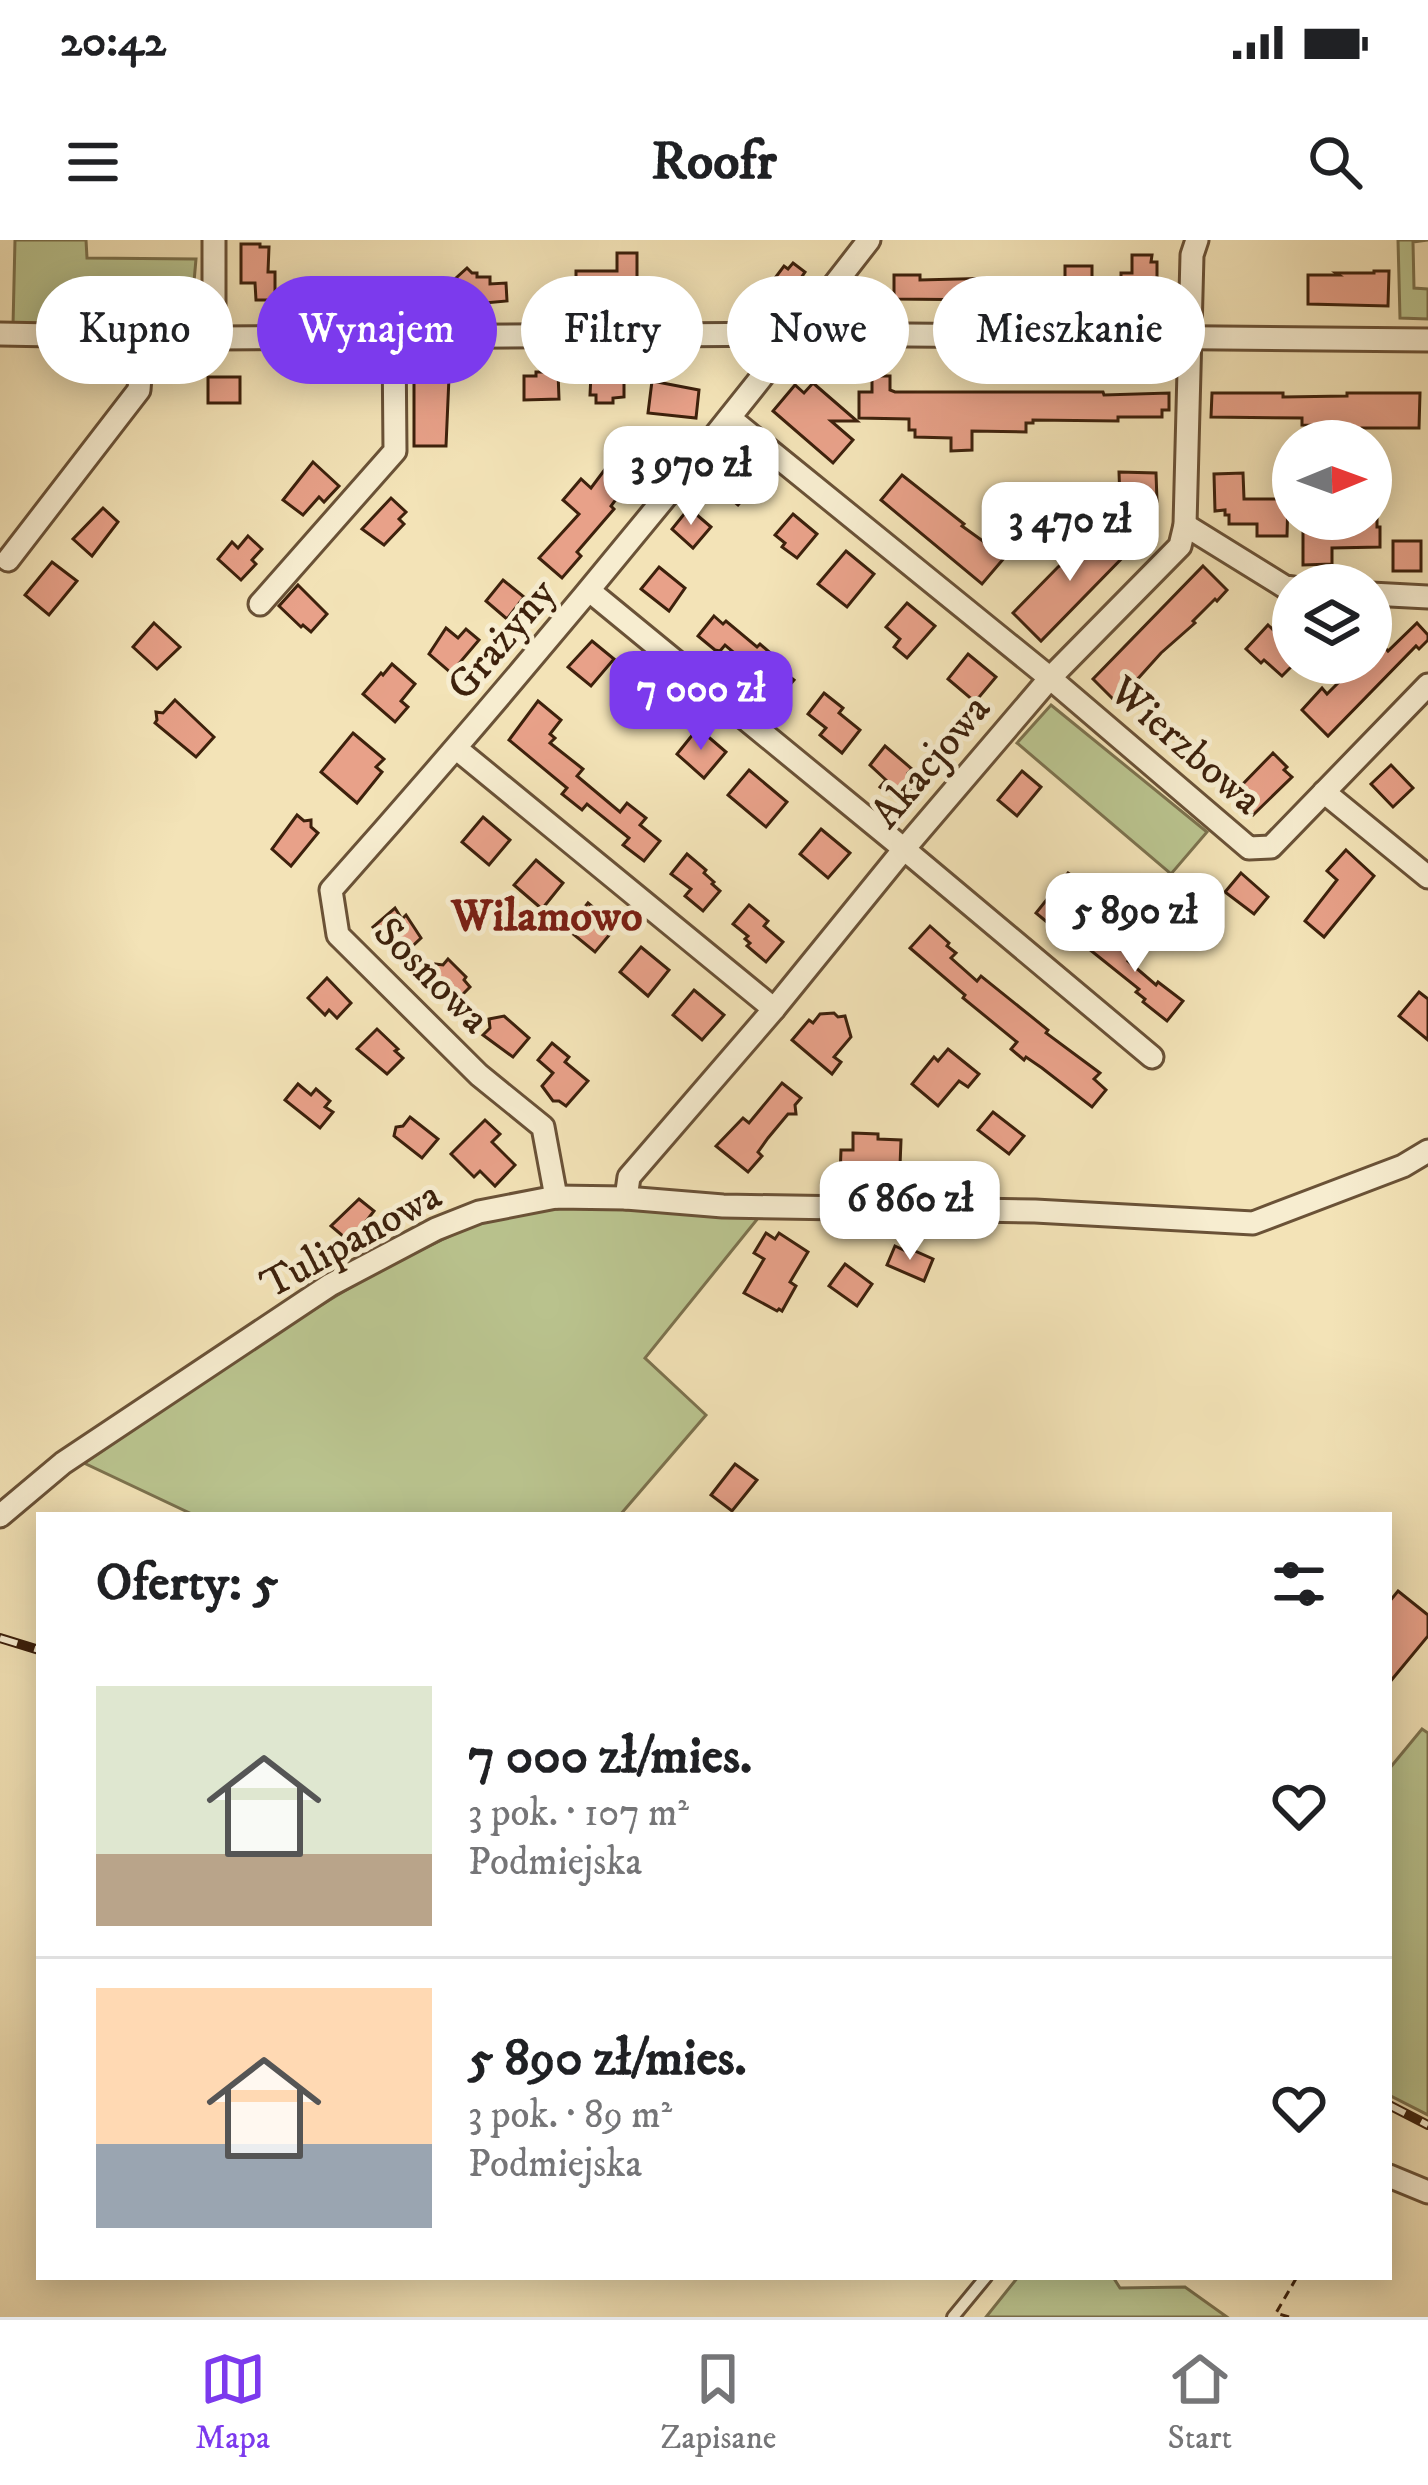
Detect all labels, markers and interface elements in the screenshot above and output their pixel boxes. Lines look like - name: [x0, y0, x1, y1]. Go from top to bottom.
- text: 20:42: [60, 14, 166, 70]
- icon: menu: [60, 129, 126, 195]
- text: Roofr: [651, 129, 777, 196]
- icon: search: [1302, 129, 1368, 195]
- chip: Kupno: [36, 276, 233, 384]
- chip: Wynajem: [257, 276, 497, 384]
- chip: Filtry: [521, 276, 703, 384]
- chip: Nowe: [727, 276, 909, 384]
- chip: Mieszkanie: [933, 276, 1205, 384]
- north arrow: [1272, 420, 1392, 540]
- map controls: [1272, 420, 1392, 684]
- pin: 3 970 zł: [567, 426, 815, 528]
- text: 3 970 zł: [631, 440, 751, 489]
- pin: 3 470 zł: [946, 482, 1194, 584]
- text: 3 470 zł: [1009, 496, 1131, 545]
- button: layers: [1272, 564, 1392, 684]
- street label: Grażyny: [437, 568, 569, 711]
- pin: 7 000 zł: [577, 651, 825, 753]
- text: 7 000 zł: [637, 665, 765, 714]
- street label: Wierzbowa: [1097, 665, 1272, 827]
- street label: Akacjowa: [860, 684, 1002, 839]
- pin: 5 890 zł: [1011, 873, 1259, 975]
- text: 5 890 zł: [1073, 887, 1197, 936]
- district label: Wilamowo: [450, 889, 643, 945]
- street label: Sosnowa: [362, 907, 500, 1045]
- pin: 6 860 zł: [786, 1161, 1034, 1263]
- street label: Tulipanowa: [252, 1170, 451, 1311]
- text: 6 860 zł: [847, 1175, 973, 1224]
- icon: filters: [1266, 1551, 1332, 1617]
- text: Oferty: 5: [96, 1552, 278, 1616]
- text: 7 000 zł/mies.: [468, 1725, 752, 1789]
- icon: home: [192, 1734, 336, 1878]
- icon: heart: [1266, 1773, 1332, 1839]
- text: 3 pok. · 107 m²: [468, 1789, 689, 1838]
- text: Podmiejska: [468, 1838, 642, 1887]
- text: 5 890 zł/mies.: [468, 2027, 747, 2091]
- icon: home: [192, 2036, 336, 2180]
- icon: heart: [1266, 2075, 1332, 2141]
- text: 3 pok. · 89 m²: [468, 2091, 672, 2140]
- text: Podmiejska: [468, 2140, 642, 2189]
- tab: Mapa: [195, 2346, 270, 2459]
- tab: Zapisane: [660, 2346, 776, 2459]
- tab: Start: [1167, 2346, 1233, 2459]

